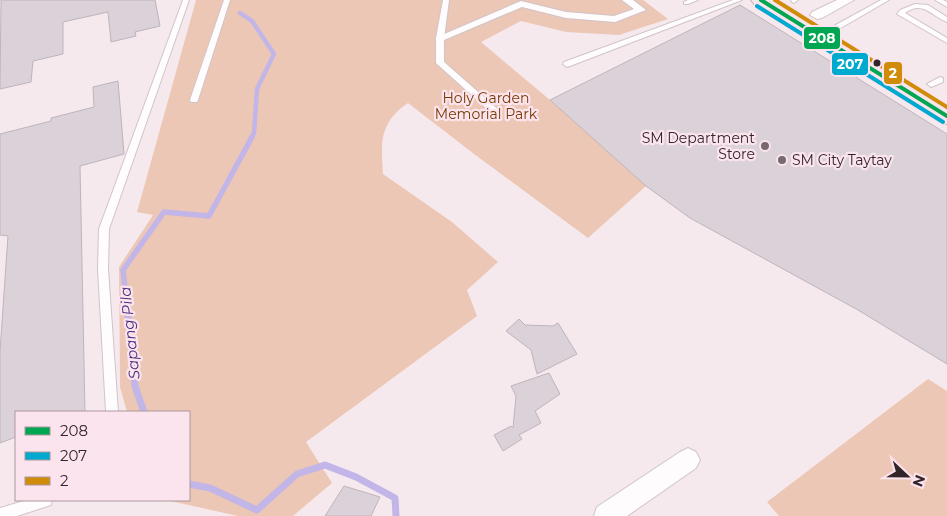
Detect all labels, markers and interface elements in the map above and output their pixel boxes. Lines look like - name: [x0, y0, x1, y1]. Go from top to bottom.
- line badge: 208: [803, 26, 841, 50]
- text: 208: [808, 29, 836, 47]
- line badge: 207: [831, 52, 869, 76]
- text: 207: [837, 55, 864, 73]
- unlabelled marker: [872, 58, 882, 68]
- line badge: 2: [883, 61, 903, 85]
- text: 2: [889, 64, 897, 82]
- park label: Holy Garden Memorial Park: [435, 89, 538, 123]
- place label: SM Department Store: [642, 129, 755, 163]
- marker: SM Department Store: [759, 140, 771, 152]
- place label: SM City Taytay: [792, 151, 892, 169]
- marker: SM City Taytay: [776, 154, 788, 166]
- water label: Sapang Pila: [115, 286, 144, 380]
- legend: [15, 411, 190, 501]
- text: 208: [60, 421, 88, 440]
- text: 207: [60, 446, 87, 465]
- north arrow: [882, 451, 932, 501]
- text: 2: [60, 471, 69, 490]
- text: N: [909, 472, 930, 489]

